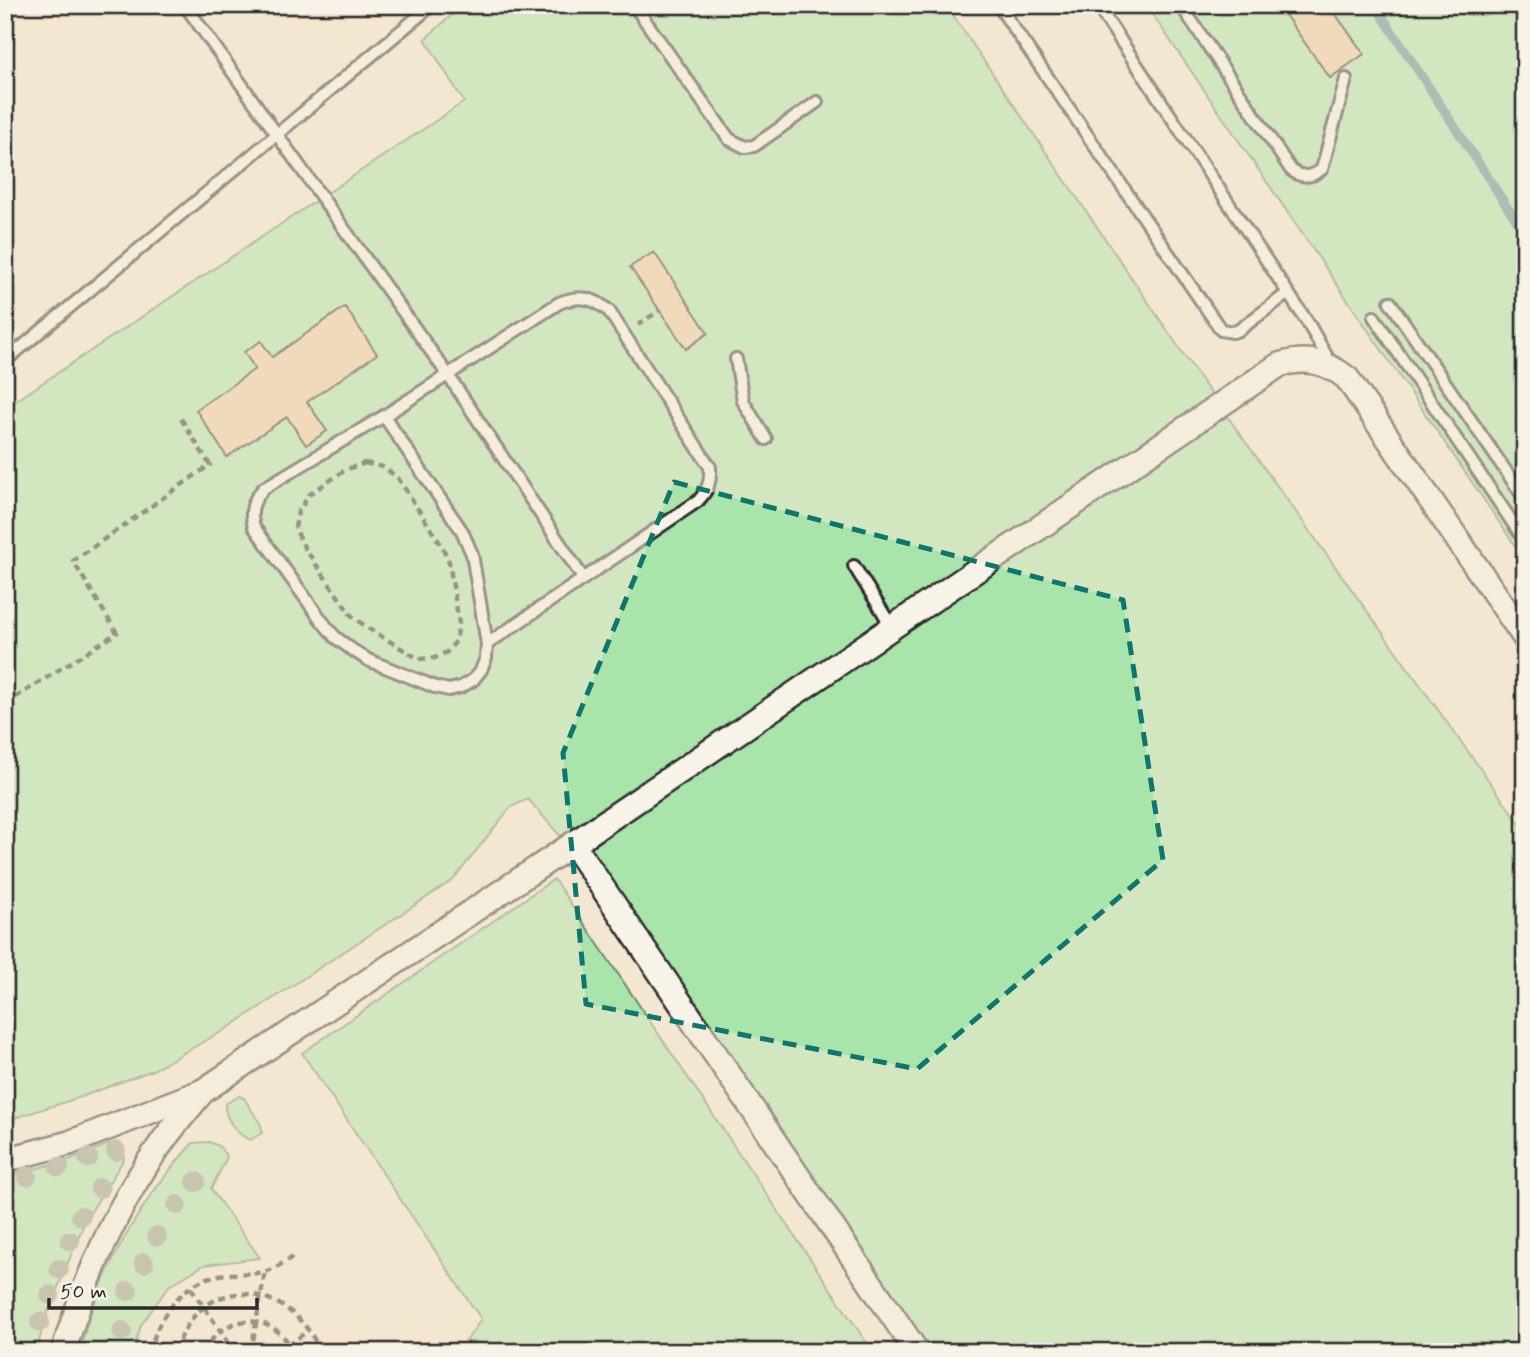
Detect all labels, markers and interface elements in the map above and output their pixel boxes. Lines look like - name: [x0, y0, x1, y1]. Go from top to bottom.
- scale bar: [49, 1266, 257, 1310]
- text: 50 m: [60, 1278, 107, 1306]

